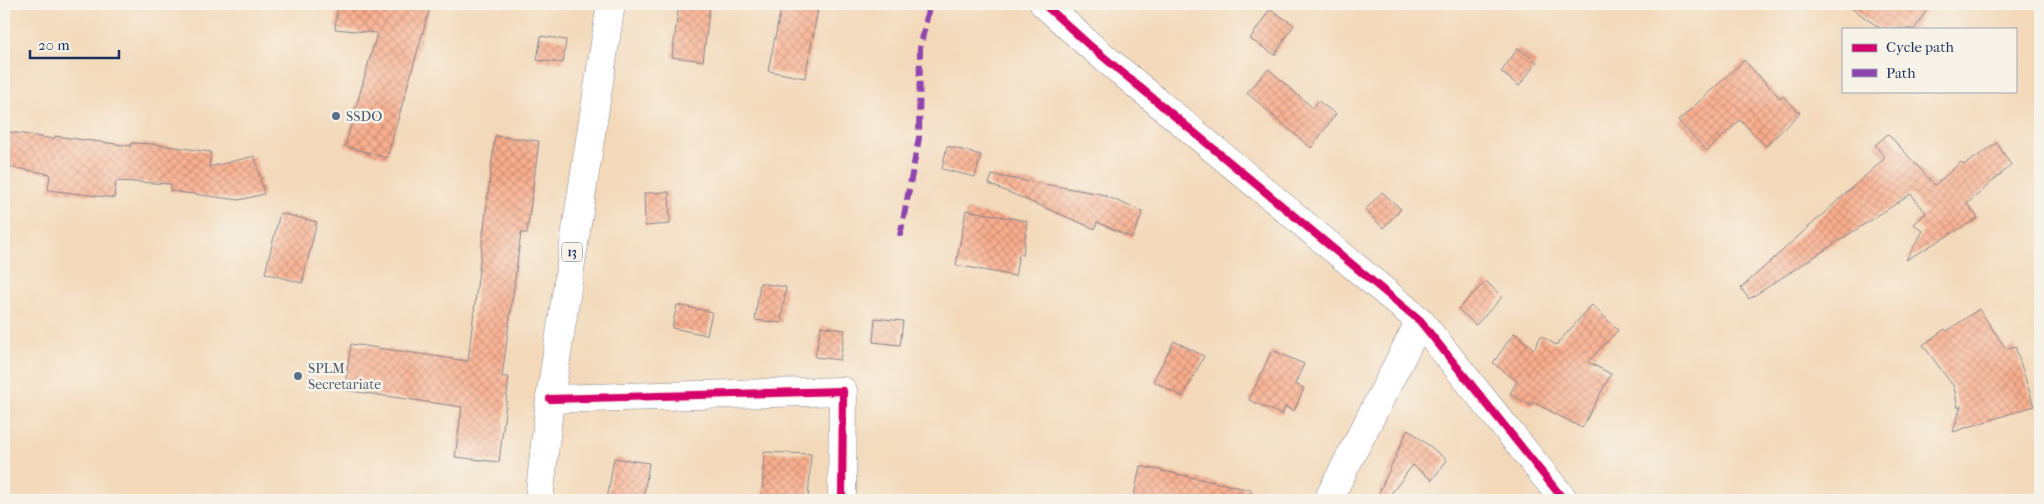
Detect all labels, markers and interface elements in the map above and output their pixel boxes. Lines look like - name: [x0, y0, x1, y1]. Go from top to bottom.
- scale bar: [30, 28, 119, 60]
- legend: [1842, 28, 2016, 92]
- text: 20 m: [38, 36, 70, 54]
- text: Cycle path: [1886, 38, 1954, 56]
- text: Path: [1886, 64, 1916, 82]
- place label: SSDO: [346, 108, 382, 125]
- marker: SSDO: [330, 110, 342, 122]
- road number: 13: [562, 242, 582, 262]
- place label: SPLM Secretariate: [308, 360, 381, 393]
- marker: SPLM Secretariate: [292, 370, 304, 382]

